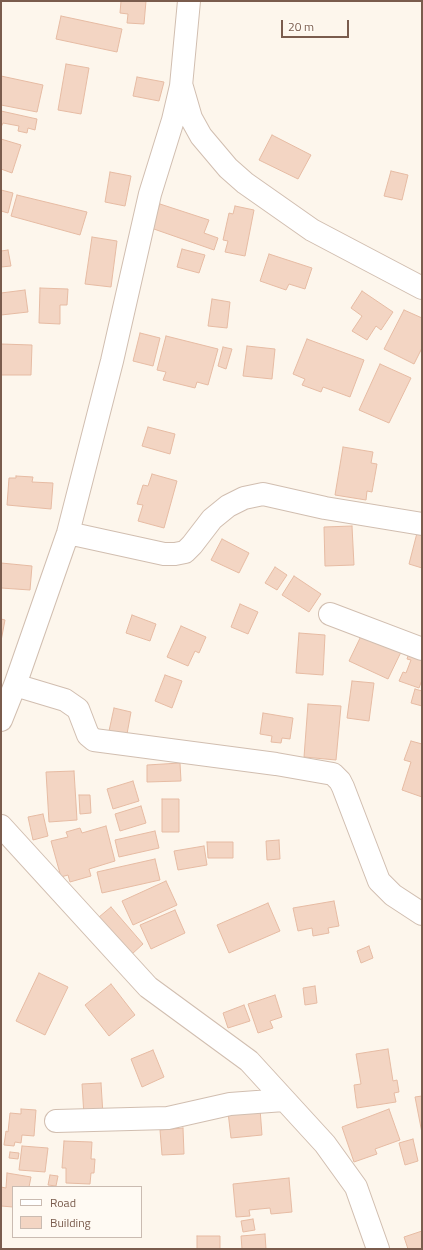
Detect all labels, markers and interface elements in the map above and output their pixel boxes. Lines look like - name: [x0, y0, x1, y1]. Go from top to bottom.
- scale bar: [283, 12, 351, 38]
- text: 20 m: [288, 17, 314, 36]
- legend: [12, 1186, 142, 1238]
- text: Road: [50, 1193, 76, 1212]
- text: Building: [50, 1213, 91, 1232]

